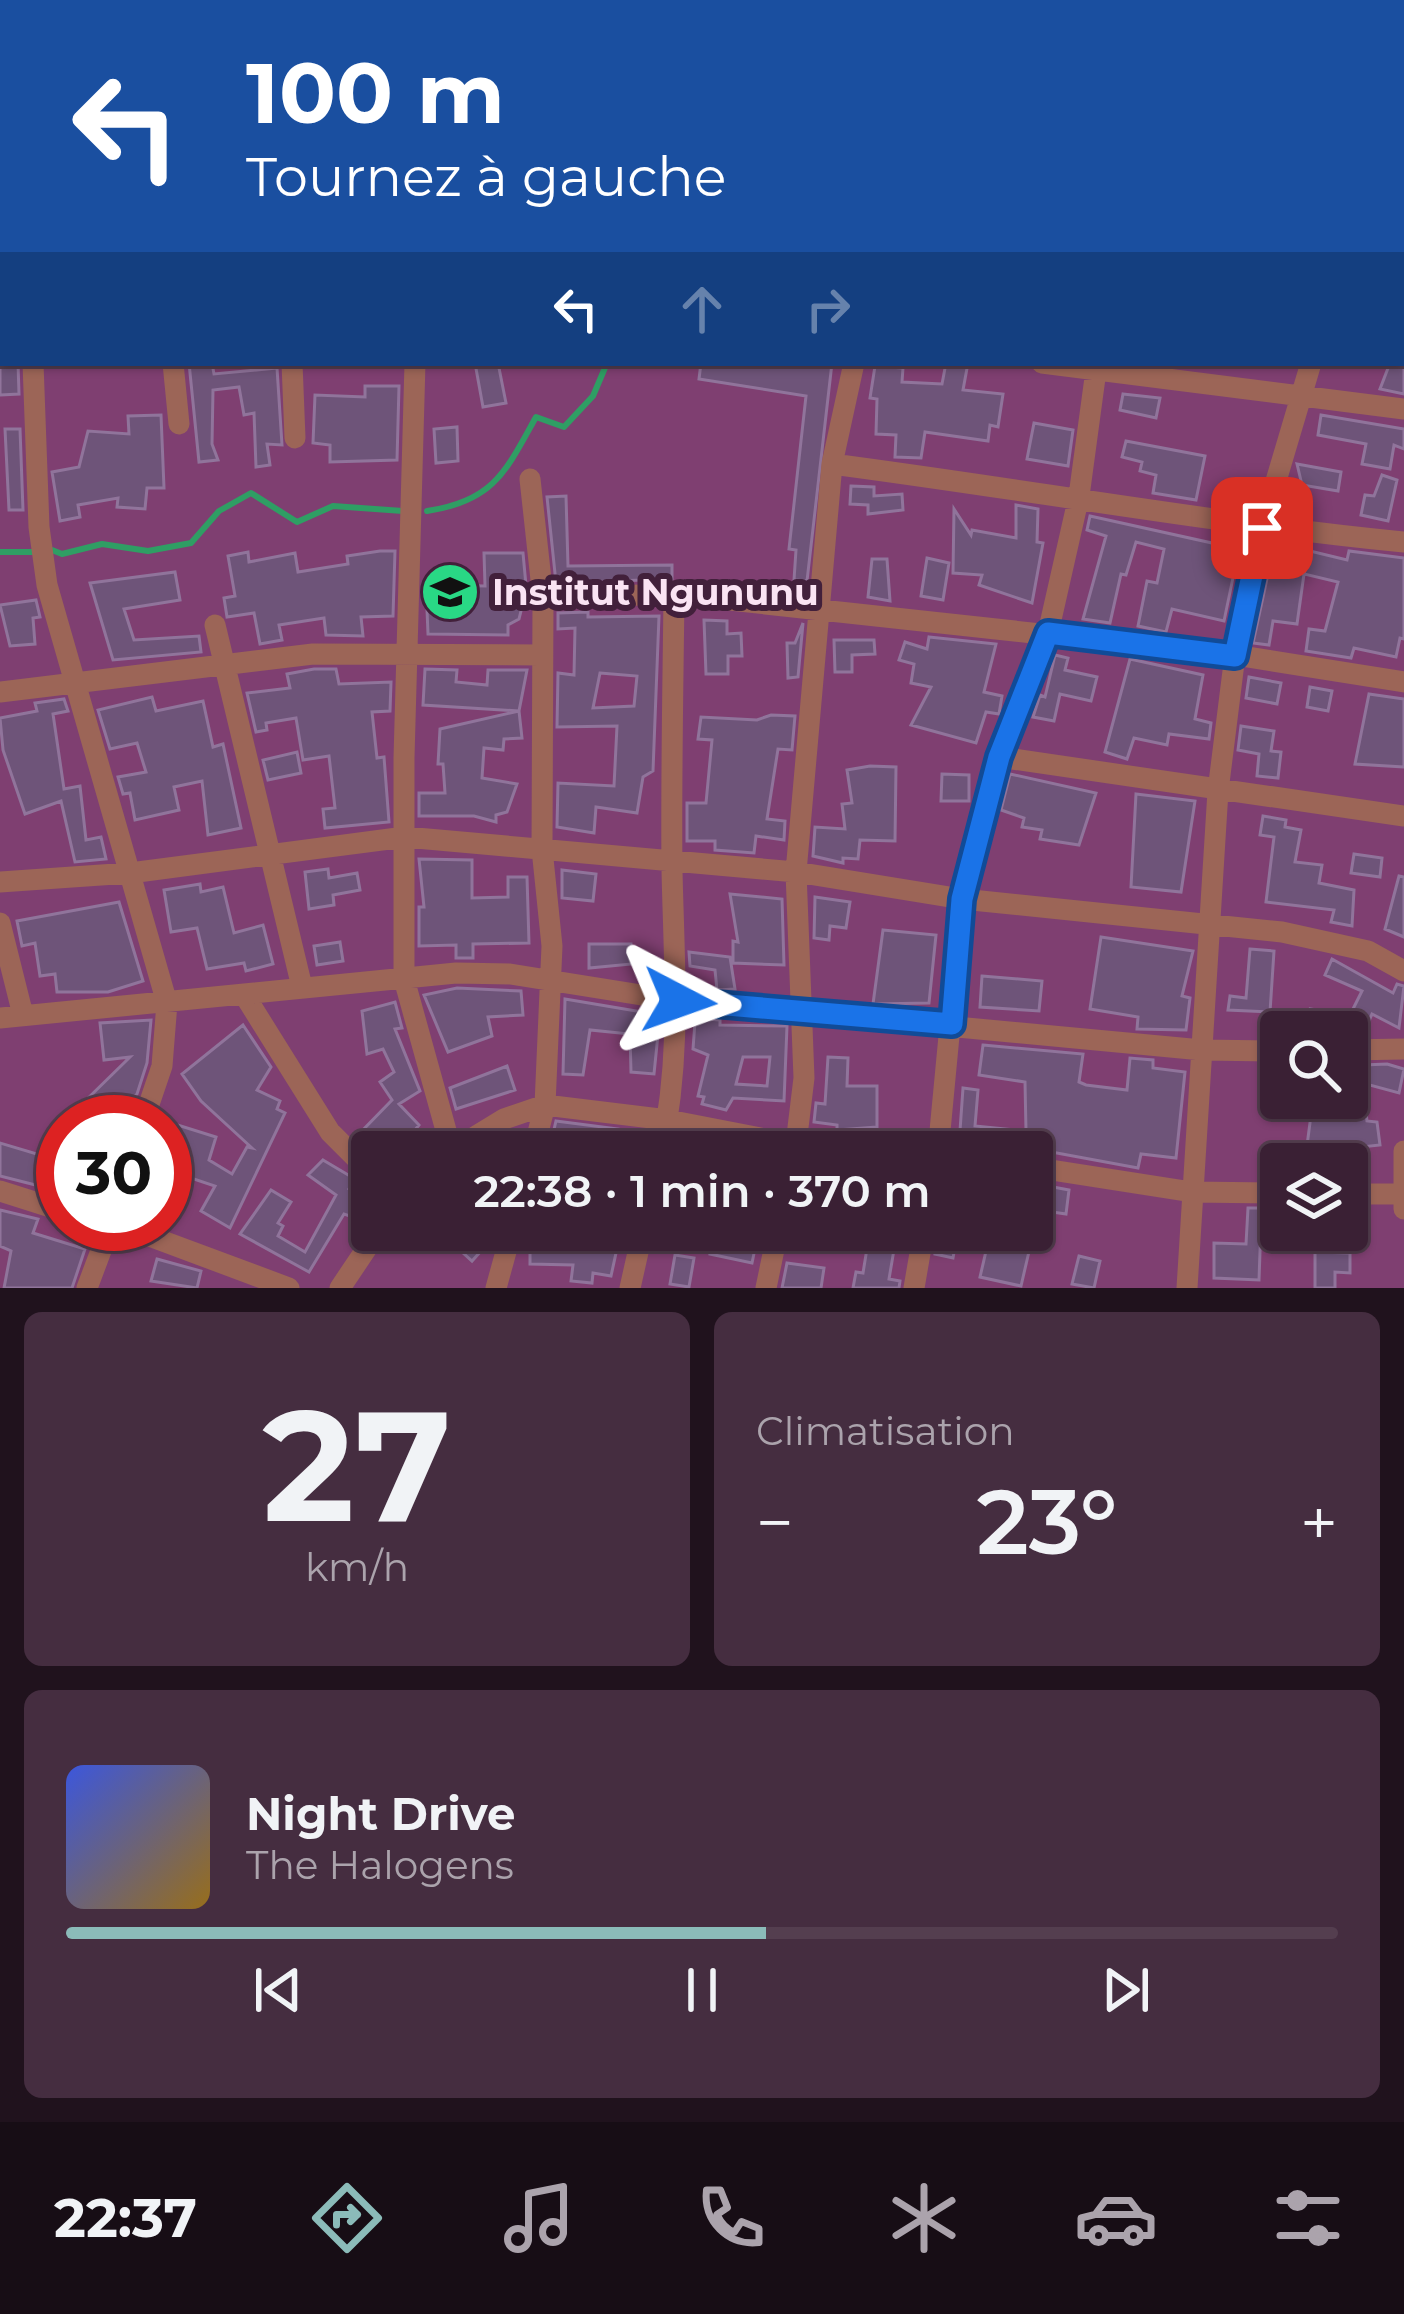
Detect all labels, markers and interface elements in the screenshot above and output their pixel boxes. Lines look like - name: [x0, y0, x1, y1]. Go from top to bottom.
- text: 100 m: [246, 42, 505, 144]
- icon: left: [48, 48, 204, 204]
- text: Tournez à gauche: [246, 144, 726, 210]
- icon: left: [543, 276, 609, 342]
- icon: ahead: [669, 276, 735, 342]
- icon: right: [795, 276, 861, 342]
- pin: [1211, 477, 1313, 579]
- icon: arrive: [1229, 495, 1295, 561]
- school or university icon: Institut Ngununu: [419, 561, 481, 623]
- place label: Institut Ngununu: [492, 570, 819, 614]
- position arrow: [616, 938, 742, 1064]
- map controls: [1260, 1011, 1368, 1251]
- button: search: [1260, 1011, 1368, 1119]
- speed limit sign: 30: [36, 1095, 192, 1251]
- button: layers: [1260, 1143, 1368, 1251]
- text: 22:38 · 1 min · 370 m: [473, 1163, 931, 1218]
- text: 27: [263, 1370, 451, 1560]
- text: Climatisation: [756, 1407, 1015, 1455]
- text: 23°: [976, 1467, 1118, 1577]
- text: −: [756, 1482, 794, 1563]
- text: +: [1300, 1482, 1338, 1563]
- text: km/h: [305, 1543, 409, 1591]
- text: Night Drive: [246, 1786, 515, 1841]
- text: The Halogens: [246, 1841, 514, 1889]
- icon: previous: [245, 1957, 311, 2023]
- icon: pause: [669, 1957, 735, 2023]
- icon: next: [1093, 1957, 1159, 2023]
- icon: directions: [305, 2176, 389, 2260]
- icon: music: [497, 2176, 581, 2260]
- icon: phone: [689, 2176, 773, 2260]
- icon: climate: [882, 2176, 966, 2260]
- icon: car: [1074, 2176, 1158, 2260]
- icon: filters: [1266, 2176, 1350, 2260]
- text: 22:37: [54, 2185, 197, 2251]

